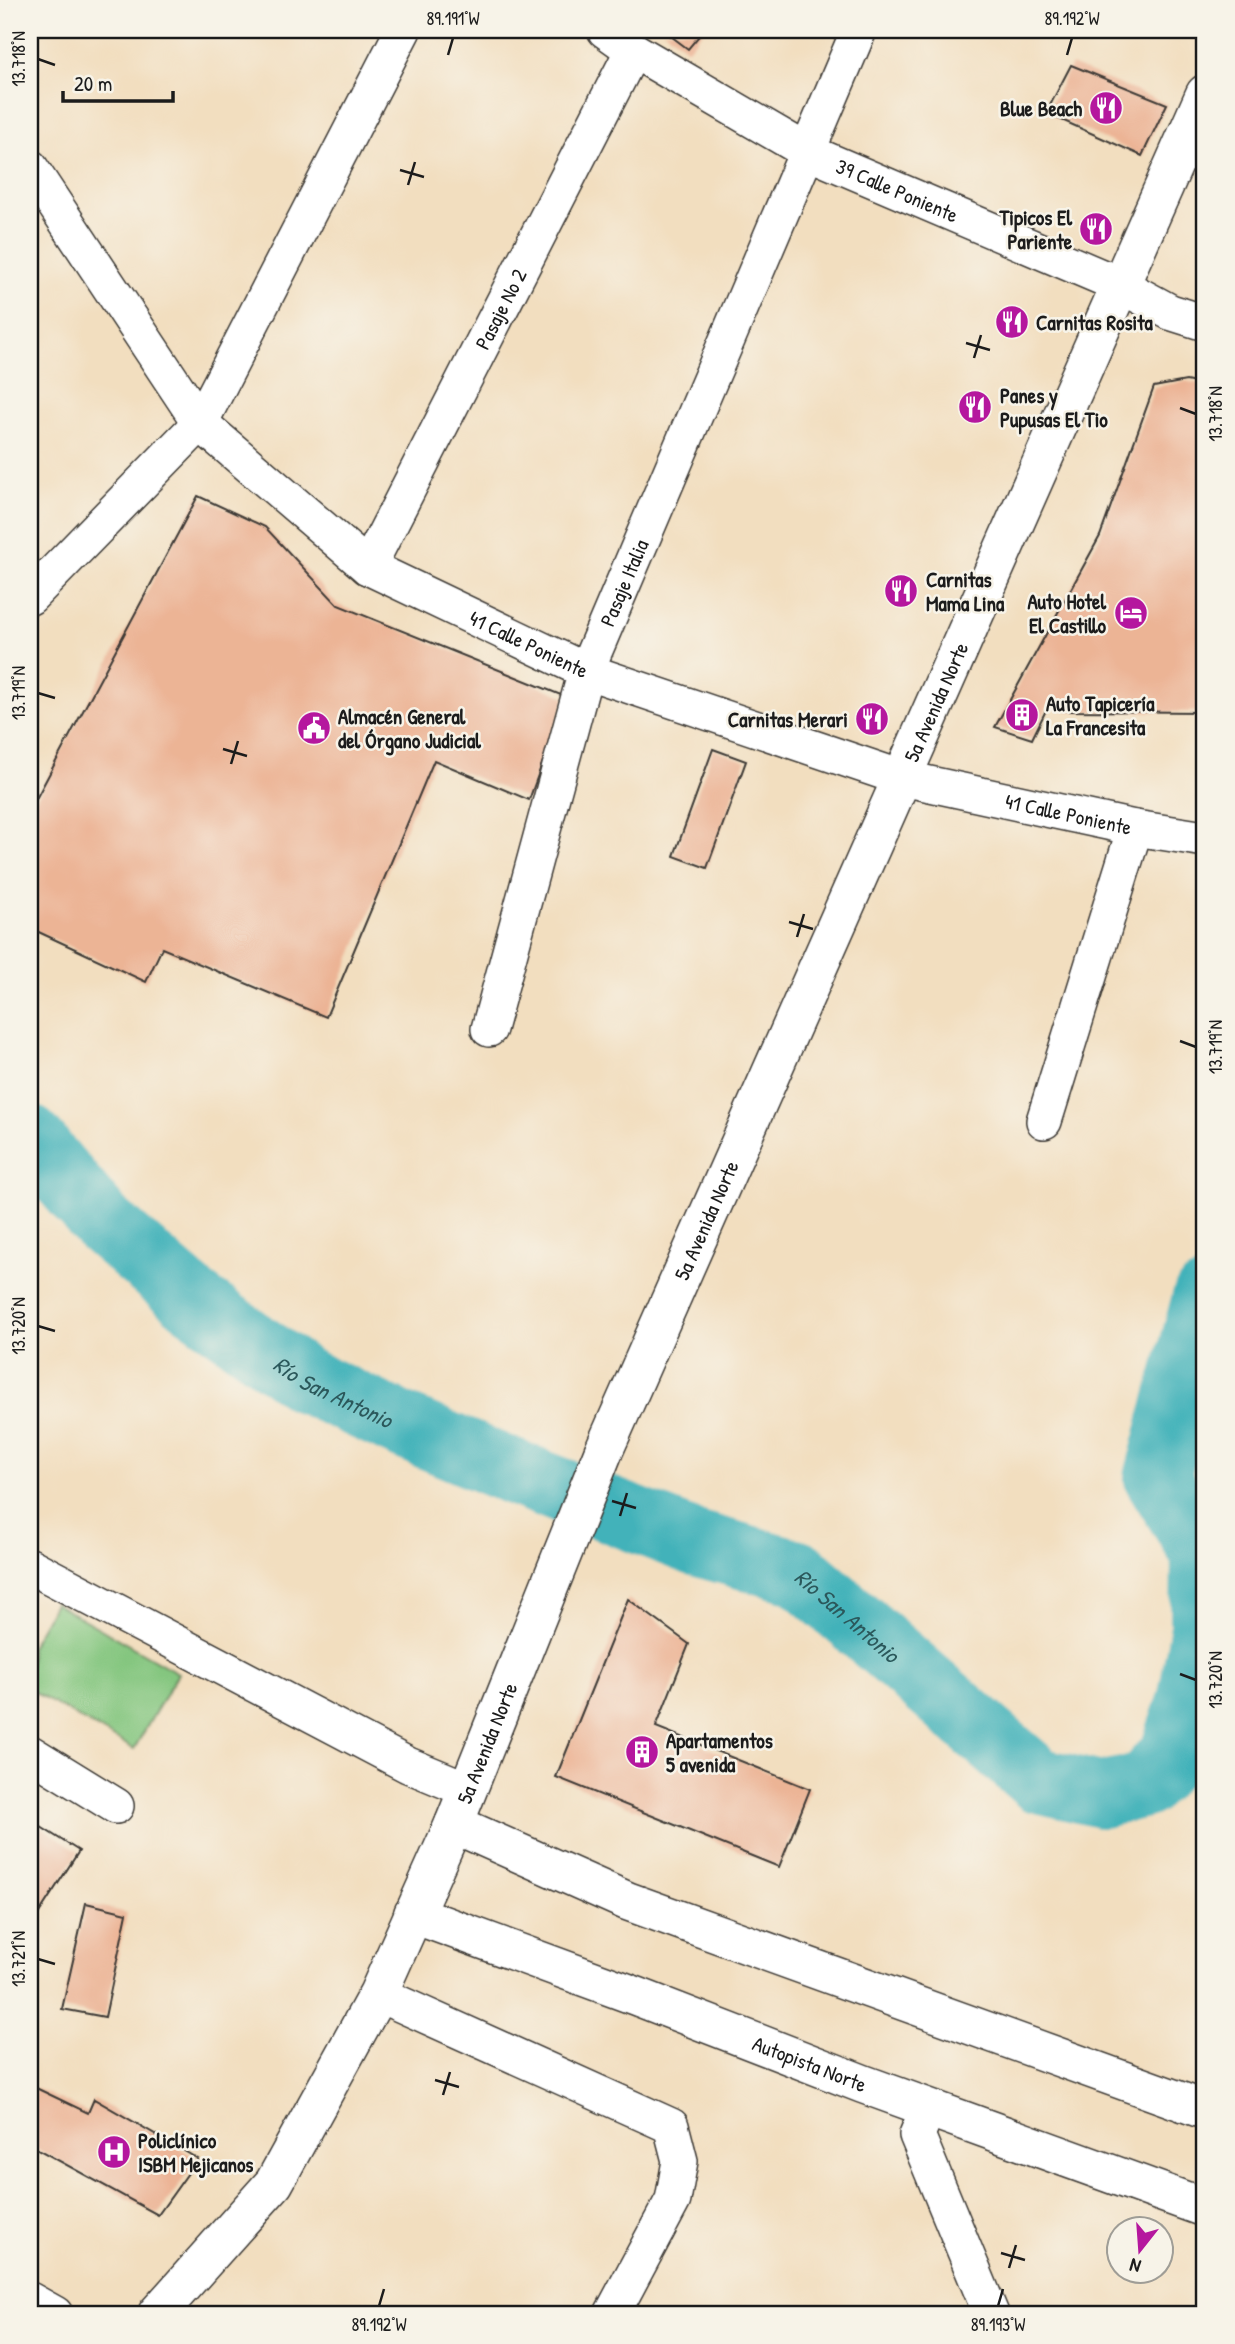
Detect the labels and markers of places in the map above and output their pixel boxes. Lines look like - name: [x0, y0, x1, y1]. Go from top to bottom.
- restaurant icon: Blue Beach: [1087, 89, 1125, 127]
- place label: Blue Beach: [1000, 94, 1082, 123]
- place label: Tipicos El Pariente: [998, 203, 1073, 256]
- restaurant icon: Tipicos El Pariente: [1077, 210, 1115, 248]
- restaurant icon: Carnitas Rosita: [993, 303, 1031, 341]
- place label: Carnitas Rosita: [1036, 308, 1153, 337]
- place label: Panes y Pupusas El Tio: [1000, 381, 1108, 435]
- restaurant icon: Panes y Pupusas El Tio: [956, 388, 994, 426]
- place label: Carnitas Mama Lina: [926, 565, 1005, 618]
- restaurant icon: Carnitas Mama Lina: [882, 572, 920, 610]
- place label: Auto Hotel El Castillo: [1027, 587, 1107, 640]
- hotel icon: Auto Hotel El Castillo: [1112, 594, 1150, 632]
- place label: Auto Tapicería La Francesita: [1046, 689, 1155, 742]
- building icon: Auto Tapicería La Francesita: [1003, 696, 1041, 734]
- restaurant icon: Carnitas Merari: [853, 700, 891, 738]
- place label: Almacén General del Órgano Judicial: [338, 702, 481, 756]
- place label: Carnitas Merari: [728, 705, 848, 734]
- public building icon: Almacén General del Órgano Judicial: [295, 709, 333, 747]
- place label: Apartamentos 5 avenida: [666, 1726, 773, 1779]
- building icon: Apartamentos 5 avenida: [623, 1733, 661, 1771]
- place label: Policlínico ISBM Mejicanos: [138, 2126, 253, 2179]
- hospital icon: Policlínico ISBM Mejicanos: [95, 2133, 133, 2171]

